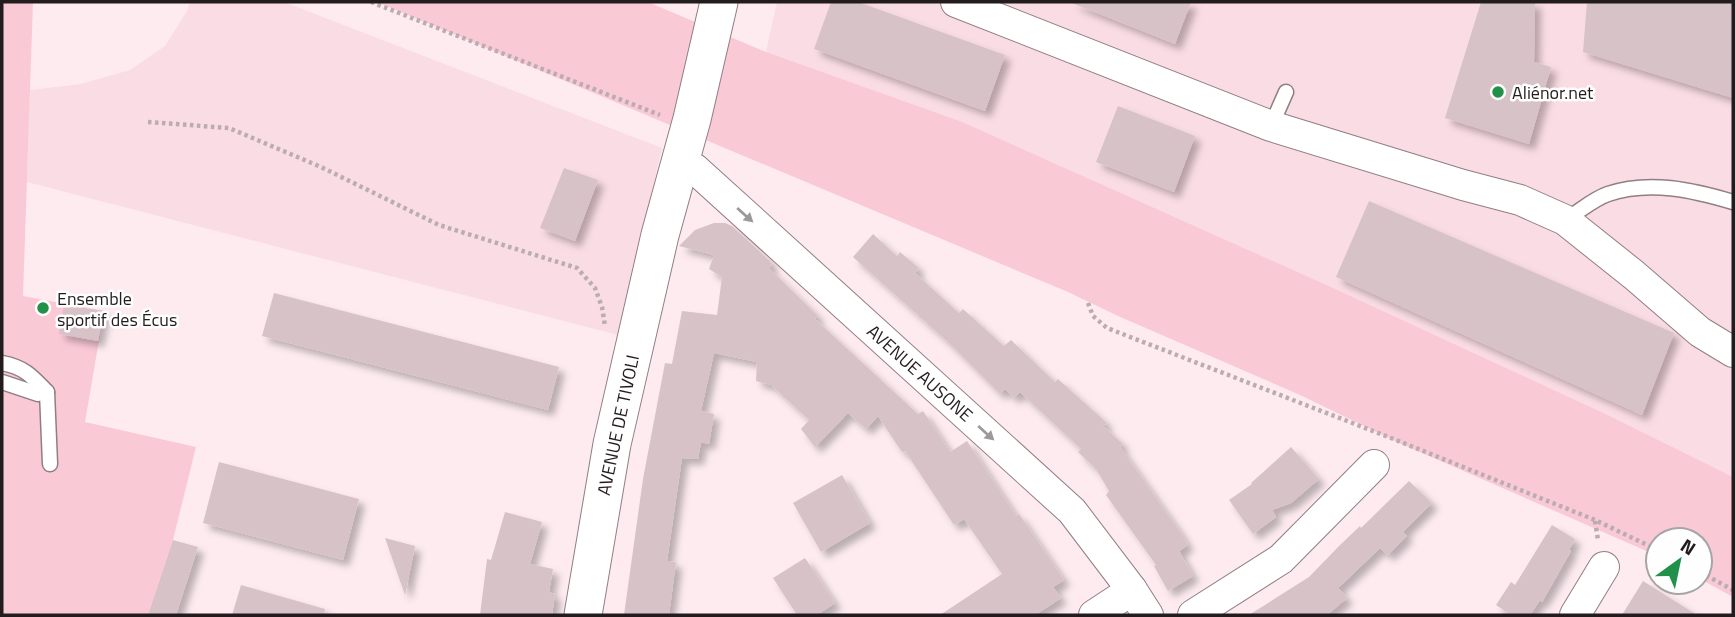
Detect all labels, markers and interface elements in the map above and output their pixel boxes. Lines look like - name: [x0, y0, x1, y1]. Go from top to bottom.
- place label: Aliénor.net: [1512, 79, 1594, 106]
- marker: Aliénor.net: [1490, 84, 1506, 100]
- one-way arrow: [736, 207, 754, 223]
- place label: Ensemble sportif des Écus: [57, 285, 177, 333]
- marker: Ensemble sportif des Écus: [35, 300, 51, 316]
- street label: AVENUE AUSONE: [861, 318, 979, 428]
- street label: AVENUE DE TIVOLI: [590, 352, 646, 498]
- one-way arrow: [977, 425, 995, 441]
- north arrow: [1644, 526, 1714, 596]
- text: N: [1675, 531, 1702, 562]

